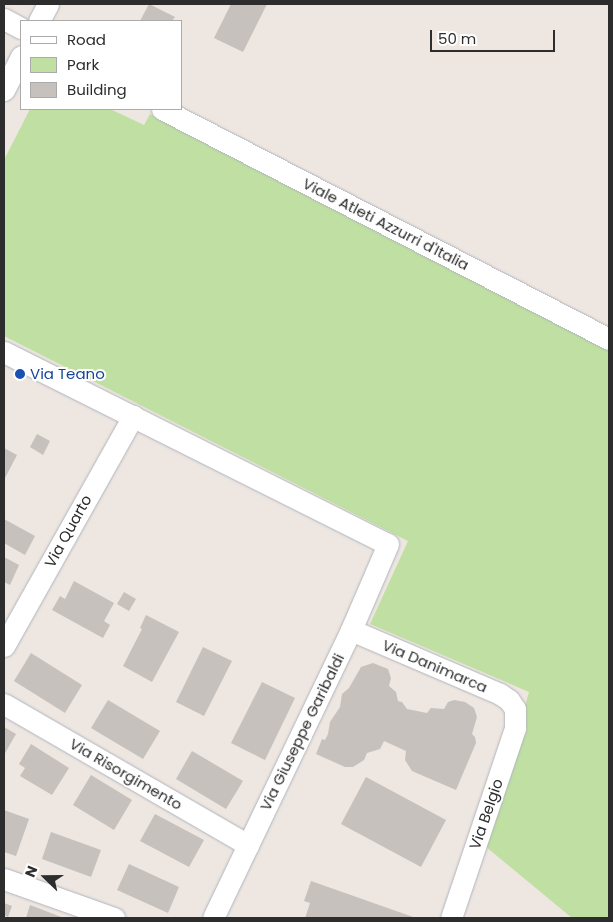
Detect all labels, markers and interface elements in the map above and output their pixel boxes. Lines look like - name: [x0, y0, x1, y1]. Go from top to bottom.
- legend: [20, 20, 182, 110]
- scale bar: [433, 20, 558, 52]
- text: 50 m: [438, 28, 476, 49]
- text: Road: [67, 29, 106, 50]
- text: Park: [67, 54, 99, 75]
- text: Building: [67, 79, 127, 100]
- street label: Viale Atleti Azzurri d'Italia: [300, 174, 472, 274]
- place label: Via Teano: [30, 365, 105, 383]
- marker: Via Teano: [14, 368, 26, 380]
- street label: Via Quarto: [41, 492, 95, 570]
- street label: Via Danimarca: [380, 636, 490, 696]
- street label: Via Giuseppe Garibaldi: [256, 651, 348, 813]
- street label: Via Risorgimento: [66, 734, 186, 814]
- street label: Via Belgio: [466, 776, 506, 852]
- north arrow: [20, 852, 70, 902]
- text: N: [20, 863, 42, 880]

